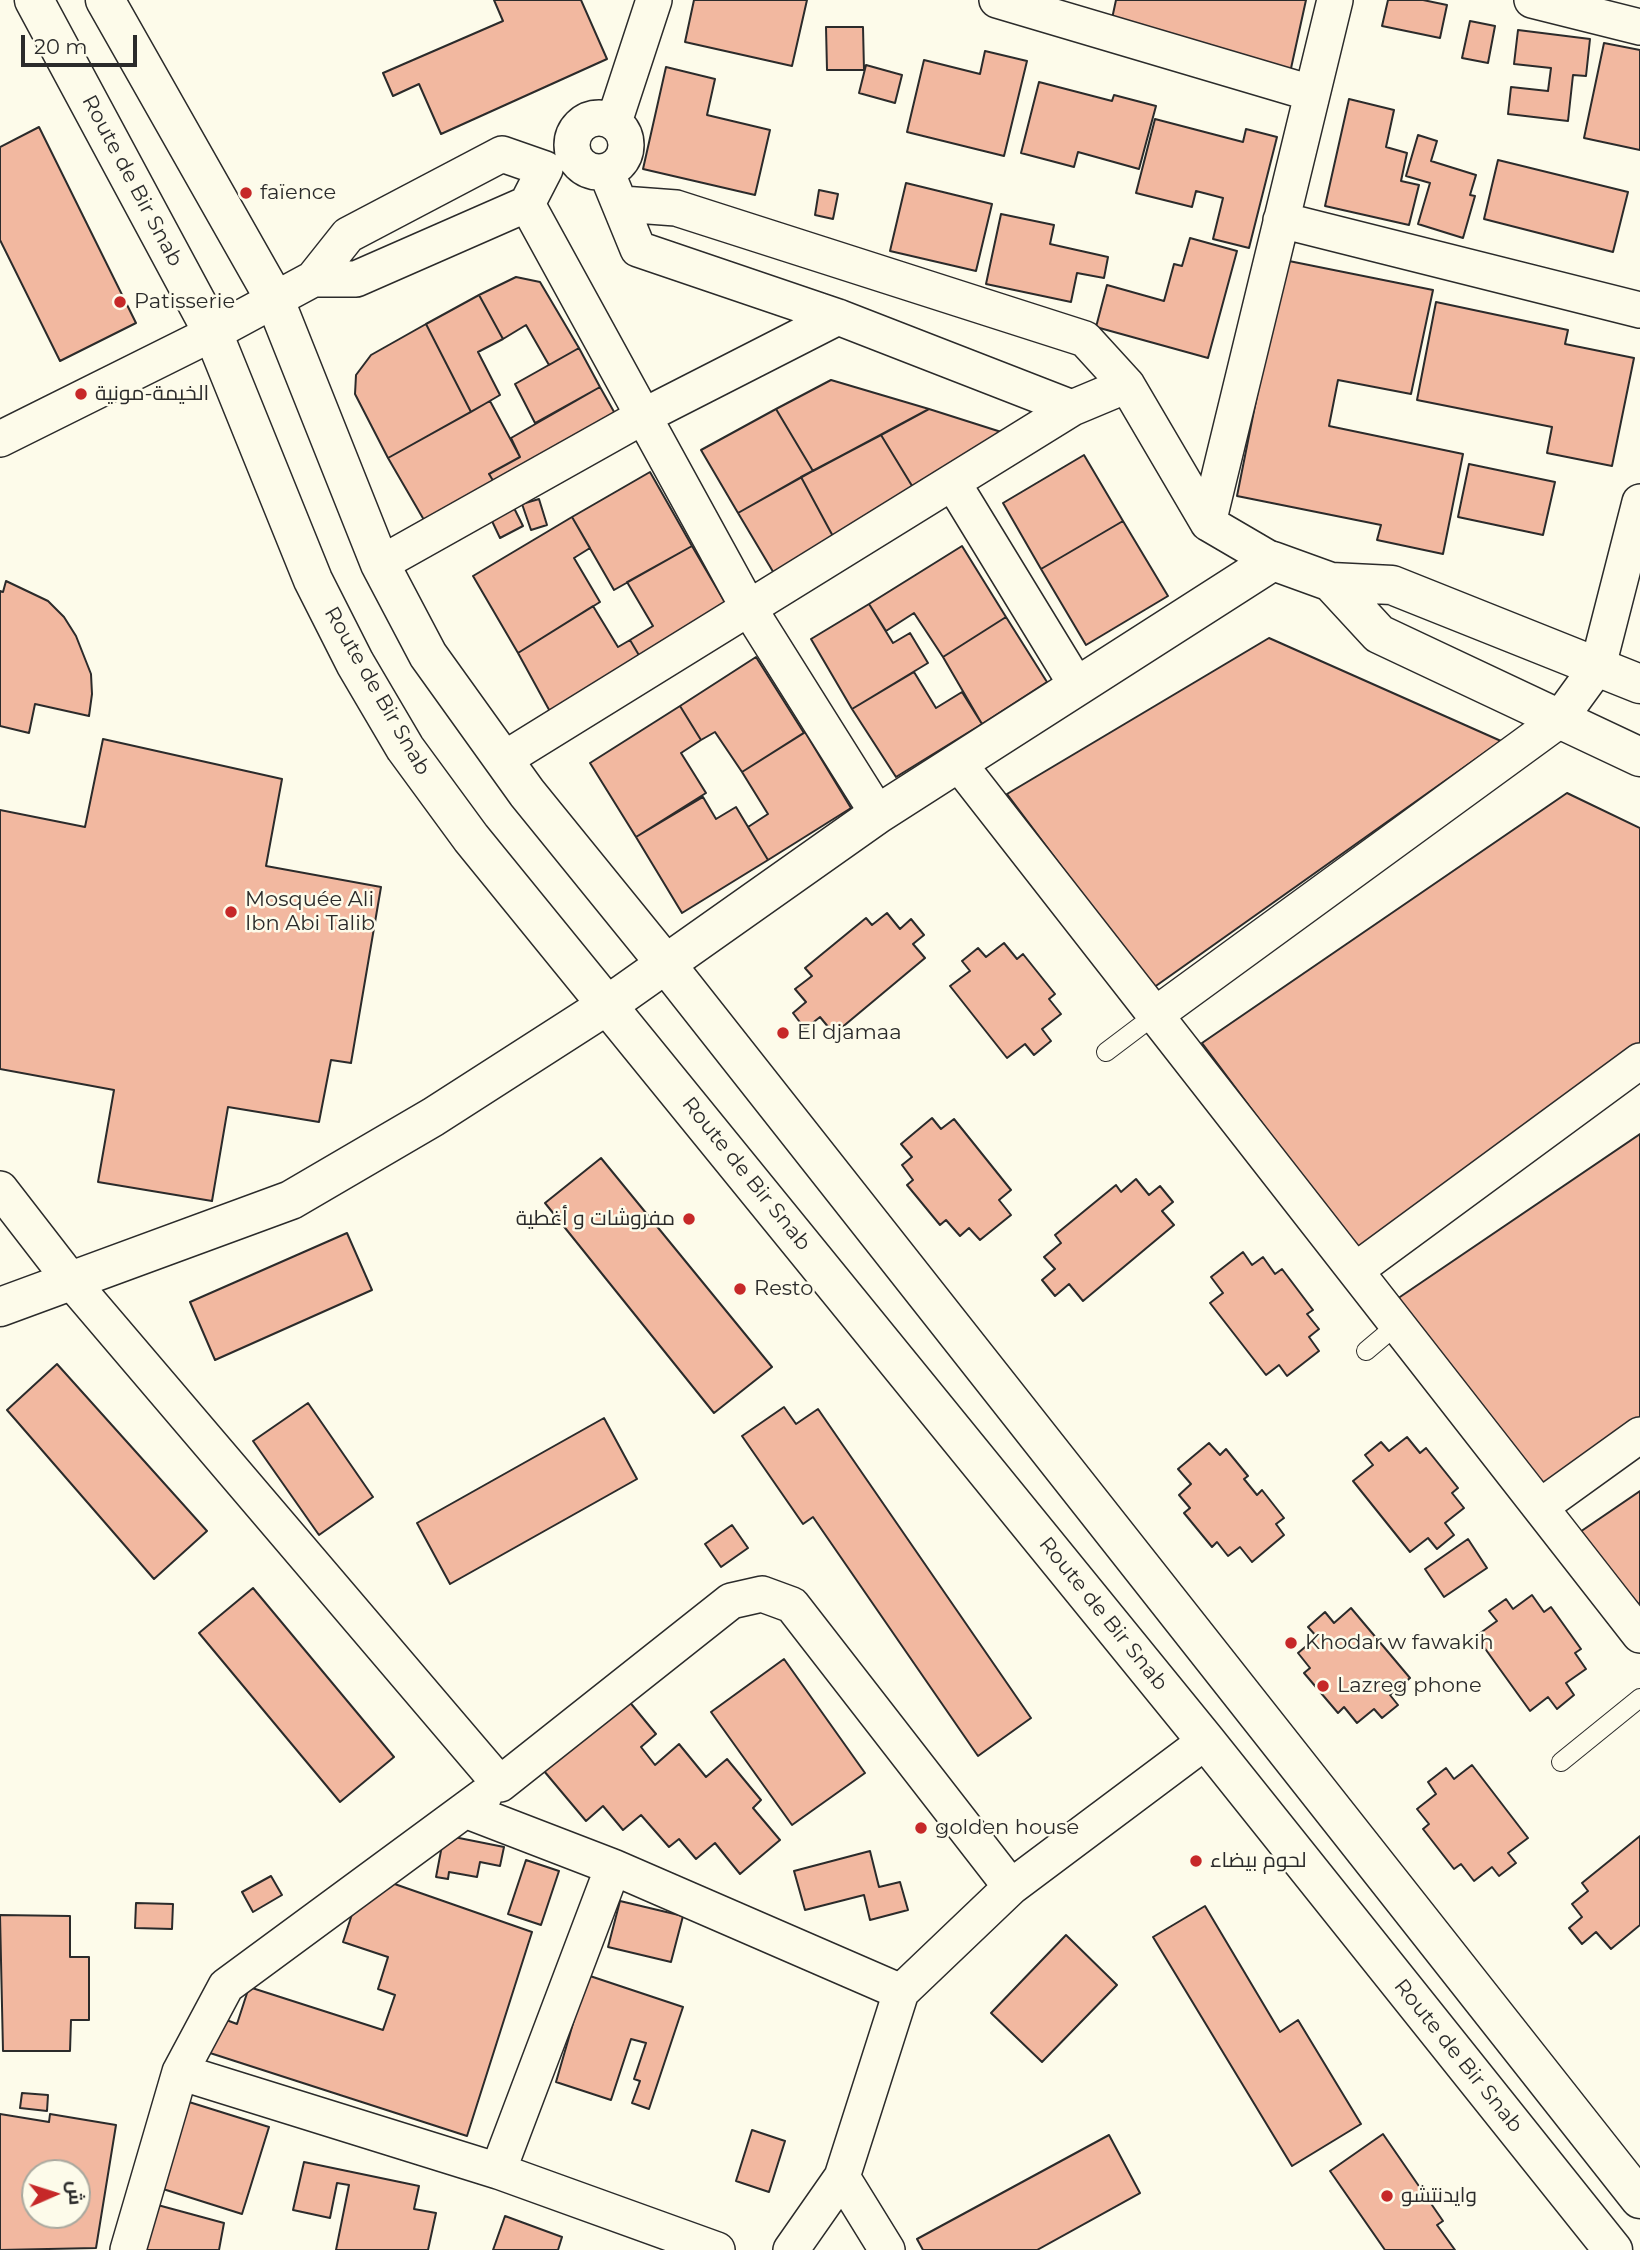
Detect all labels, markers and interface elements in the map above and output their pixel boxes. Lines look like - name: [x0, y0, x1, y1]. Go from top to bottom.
- scale bar: [24, 21, 140, 65]
- text: 20 m: [34, 34, 88, 59]
- street label: Route de Bir Snab: [76, 91, 188, 271]
- place label: faïence: [260, 180, 336, 206]
- marker: faïence: [238, 185, 254, 201]
- place label: Patisserie: [134, 289, 235, 315]
- marker: Patisserie: [112, 294, 128, 310]
- place label: الخيمة-مونية: [95, 381, 209, 407]
- marker: الخيمة-مونية: [73, 386, 89, 402]
- street label: Route de Bir Snab: [319, 602, 435, 780]
- place label: Mosquée Ali Ibn Abi Talib: [245, 887, 375, 937]
- marker: Mosquée Ali Ibn Abi Talib: [223, 904, 239, 920]
- place label: El djamaa: [797, 1020, 902, 1046]
- marker: El djamaa: [775, 1025, 791, 1041]
- street label: Route de Bir Snab: [676, 1092, 816, 1256]
- place label: مفروشات و أغطية: [516, 1206, 675, 1232]
- marker: مفروشات و أغطية: [681, 1211, 697, 1227]
- place label: Resto: [754, 1276, 813, 1302]
- marker: Resto: [732, 1281, 748, 1297]
- street label: Route de Bir Snab: [1033, 1532, 1173, 1696]
- place label: Khodar w fawakih: [1305, 1630, 1494, 1656]
- marker: Khodar w fawakih: [1283, 1635, 1299, 1651]
- place label: Lazreg phone: [1337, 1673, 1482, 1699]
- marker: Lazreg phone: [1315, 1678, 1331, 1694]
- place label: golden house: [935, 1815, 1079, 1841]
- marker: golden house: [913, 1820, 929, 1836]
- place label: لحوم بيضاء: [1210, 1848, 1307, 1874]
- marker: لحوم بيضاء: [1188, 1853, 1204, 1869]
- street label: Route de Bir Snab: [1388, 1974, 1528, 2138]
- north arrow: [21, 2159, 91, 2229]
- text: ش: [63, 2180, 88, 2206]
- place label: وايدنتشو: [1401, 2183, 1477, 2209]
- marker: وايدنتشو: [1379, 2188, 1395, 2204]

